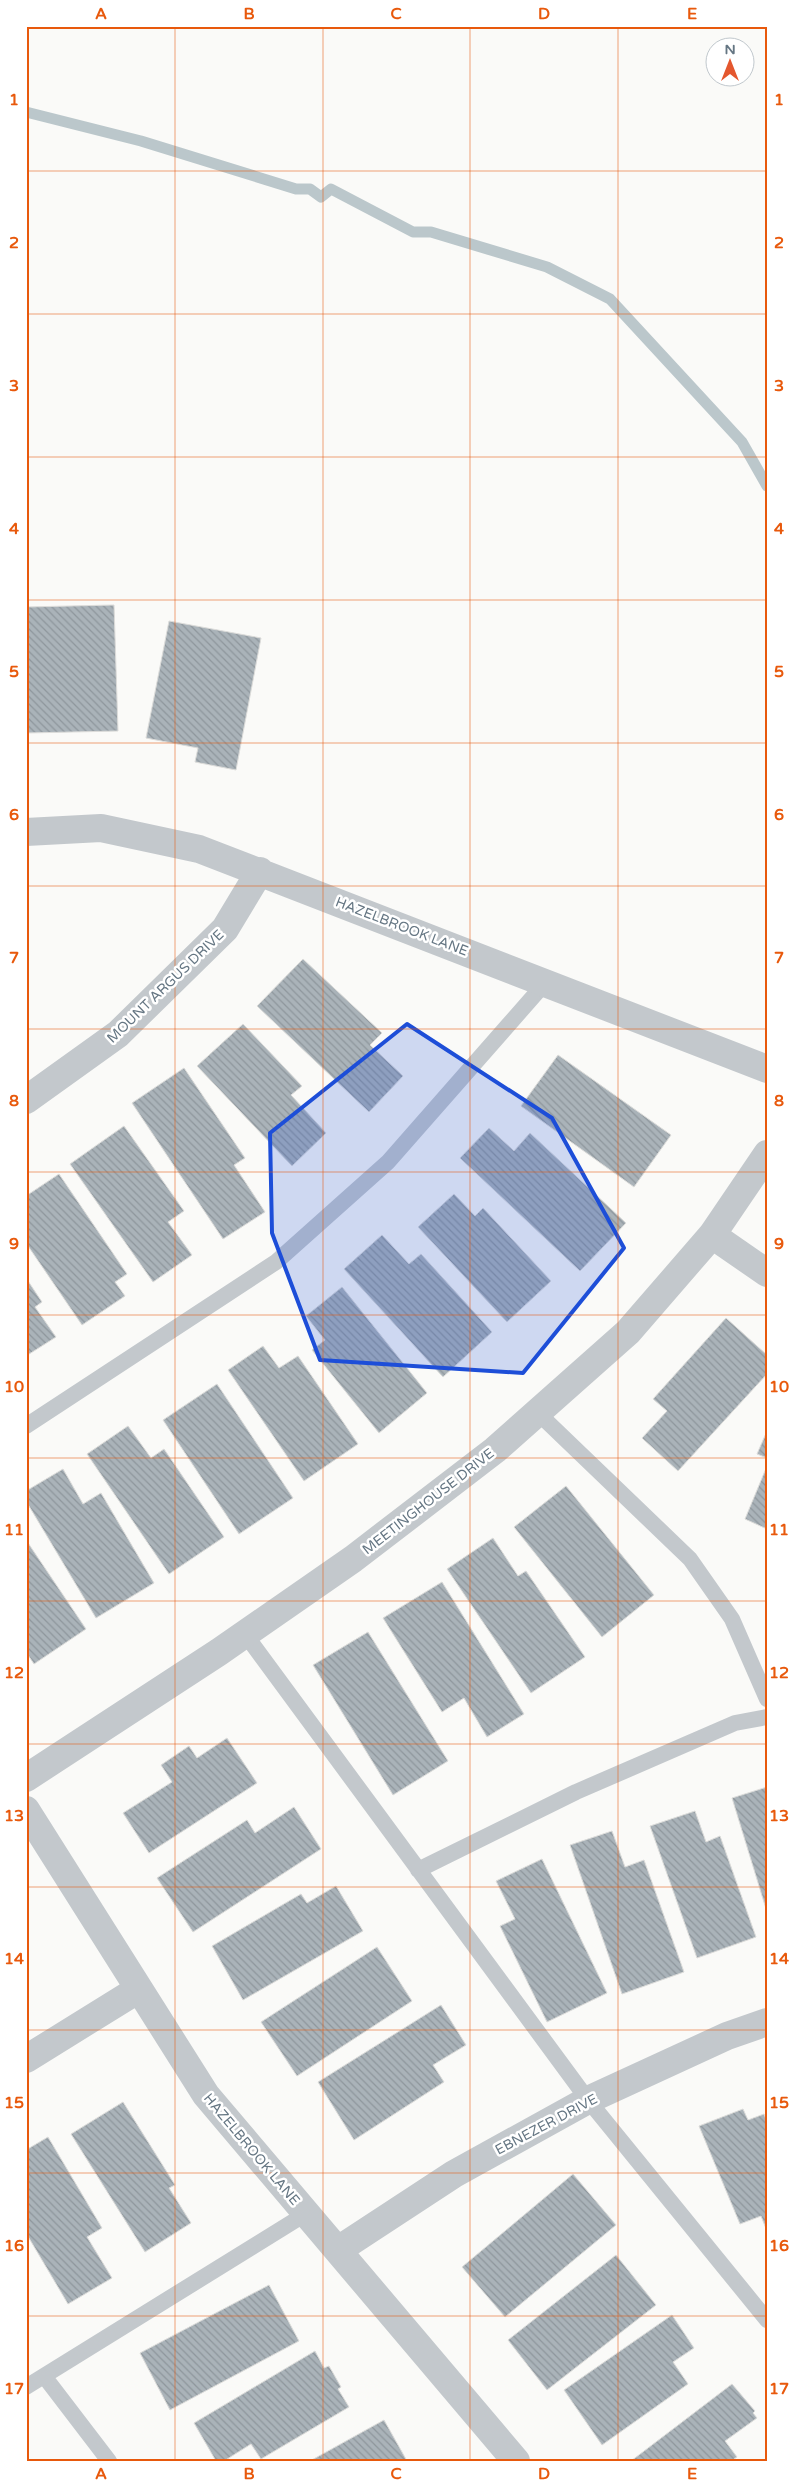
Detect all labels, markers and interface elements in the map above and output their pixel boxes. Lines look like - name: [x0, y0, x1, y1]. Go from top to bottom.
- text: A: [95, 4, 107, 24]
- text: B: [243, 4, 255, 24]
- text: C: [390, 4, 402, 24]
- text: D: [538, 4, 550, 24]
- text: E: [687, 4, 697, 24]
- north arrow: [706, 38, 756, 88]
- text: N: [724, 41, 736, 58]
- text: 1: [9, 90, 19, 110]
- text: 1: [774, 90, 784, 110]
- text: 2: [9, 233, 19, 253]
- text: 2: [774, 233, 784, 253]
- text: 3: [9, 376, 19, 396]
- text: 3: [774, 376, 784, 396]
- text: 4: [9, 519, 19, 539]
- text: 4: [774, 519, 784, 539]
- text: 5: [9, 662, 19, 682]
- text: 5: [774, 662, 784, 682]
- text: 6: [9, 805, 19, 825]
- text: 6: [774, 805, 784, 825]
- street label: HAZELBROOK LANE: [333, 893, 471, 960]
- street label: MOUNT ARGUS DRIVE: [103, 926, 227, 1047]
- text: 7: [9, 948, 19, 968]
- text: 7: [774, 948, 784, 968]
- text: 8: [9, 1091, 19, 1111]
- text: 8: [774, 1091, 784, 1111]
- text: 9: [9, 1234, 19, 1254]
- text: 9: [774, 1234, 784, 1254]
- text: 10: [4, 1377, 24, 1397]
- text: 10: [769, 1377, 789, 1397]
- street label: MEETINGHOUSE DRIVE: [359, 1445, 498, 1558]
- text: 11: [4, 1520, 24, 1540]
- text: 11: [769, 1520, 789, 1540]
- text: 12: [4, 1663, 24, 1683]
- text: 12: [769, 1663, 789, 1683]
- text: 13: [4, 1806, 24, 1826]
- text: 13: [769, 1806, 789, 1826]
- text: 14: [4, 1949, 24, 1969]
- text: 14: [769, 1949, 789, 1969]
- street label: HAZELBROOK LANE: [200, 2090, 303, 2209]
- street label: EBNEZER DRIVE: [492, 2090, 600, 2159]
- text: 15: [4, 2093, 24, 2113]
- text: 15: [769, 2093, 789, 2113]
- text: 16: [4, 2236, 24, 2256]
- text: 16: [769, 2236, 789, 2256]
- text: 17: [4, 2379, 24, 2399]
- text: 17: [769, 2379, 789, 2399]
- text: A: [95, 2464, 107, 2484]
- text: B: [243, 2464, 255, 2484]
- text: C: [390, 2464, 402, 2484]
- text: D: [538, 2464, 550, 2484]
- text: E: [687, 2464, 697, 2484]

